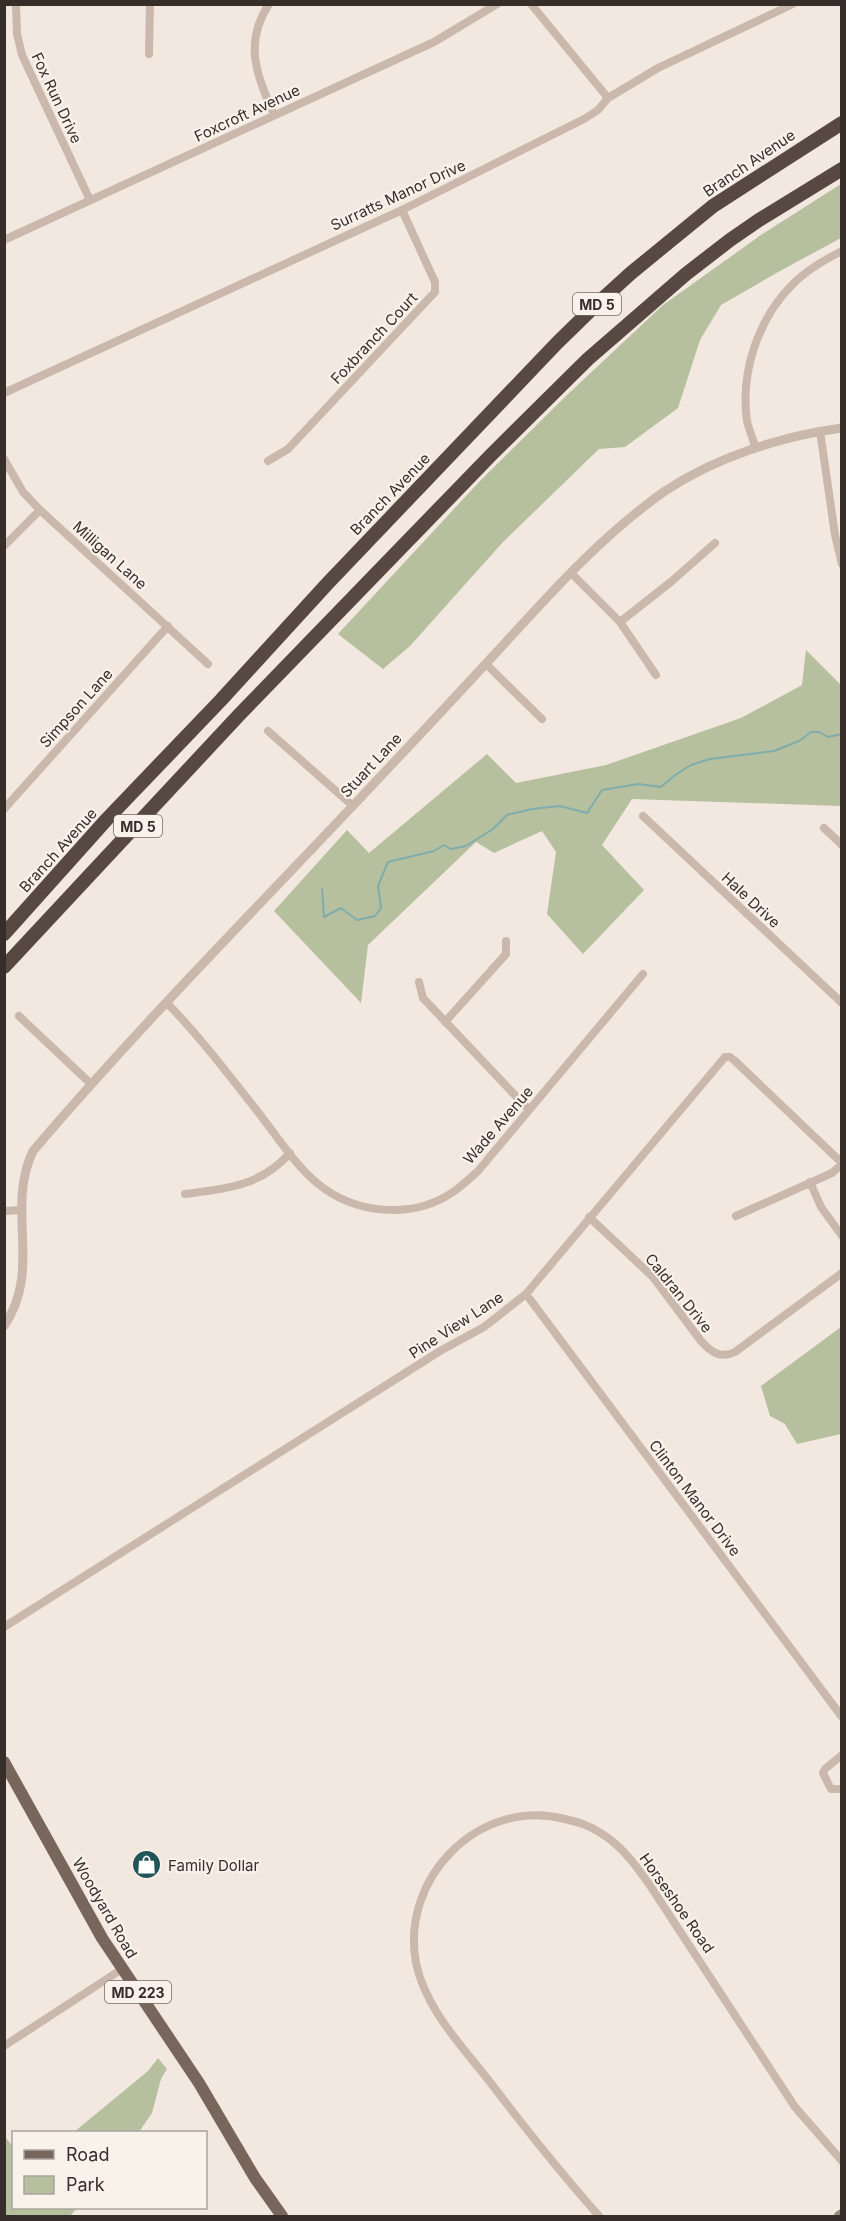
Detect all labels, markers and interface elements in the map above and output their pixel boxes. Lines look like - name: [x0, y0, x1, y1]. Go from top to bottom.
- street label: Fox Run Drive: [28, 50, 86, 146]
- street label: Foxcroft Avenue: [191, 80, 303, 146]
- street label: Branch Avenue: [699, 125, 799, 201]
- street label: Surratts Manor Drive: [327, 155, 469, 235]
- street label: Foxbranch Court: [327, 288, 421, 388]
- road number: MD 5: [573, 293, 621, 315]
- street label: Branch Avenue: [346, 449, 434, 539]
- street label: Milligan Lane: [69, 517, 151, 593]
- street label: Simpson Lane: [35, 664, 117, 752]
- street label: Stuart Lane: [336, 729, 406, 801]
- street label: Branch Avenue: [15, 804, 101, 896]
- road number: MD 5: [114, 815, 162, 837]
- street label: Hale Drive: [718, 868, 784, 932]
- street label: Wade Avenue: [459, 1082, 537, 1168]
- street label: Caldran Drive: [641, 1249, 717, 1337]
- street label: Pine View Lane: [405, 1287, 507, 1363]
- street label: Clinton Manor Drive: [645, 1436, 745, 1560]
- shop icon: Family Dollar: [131, 1849, 163, 1881]
- street label: Horseshoe Road: [636, 1849, 718, 1957]
- street label: Woodyard Road: [69, 1854, 141, 1962]
- place label: Family Dollar: [168, 1856, 260, 1875]
- road number: MD 223: [105, 1981, 171, 2003]
- legend: [12, 2131, 207, 2209]
- text: Road: [66, 2144, 109, 2165]
- text: Park: [66, 2174, 105, 2195]

